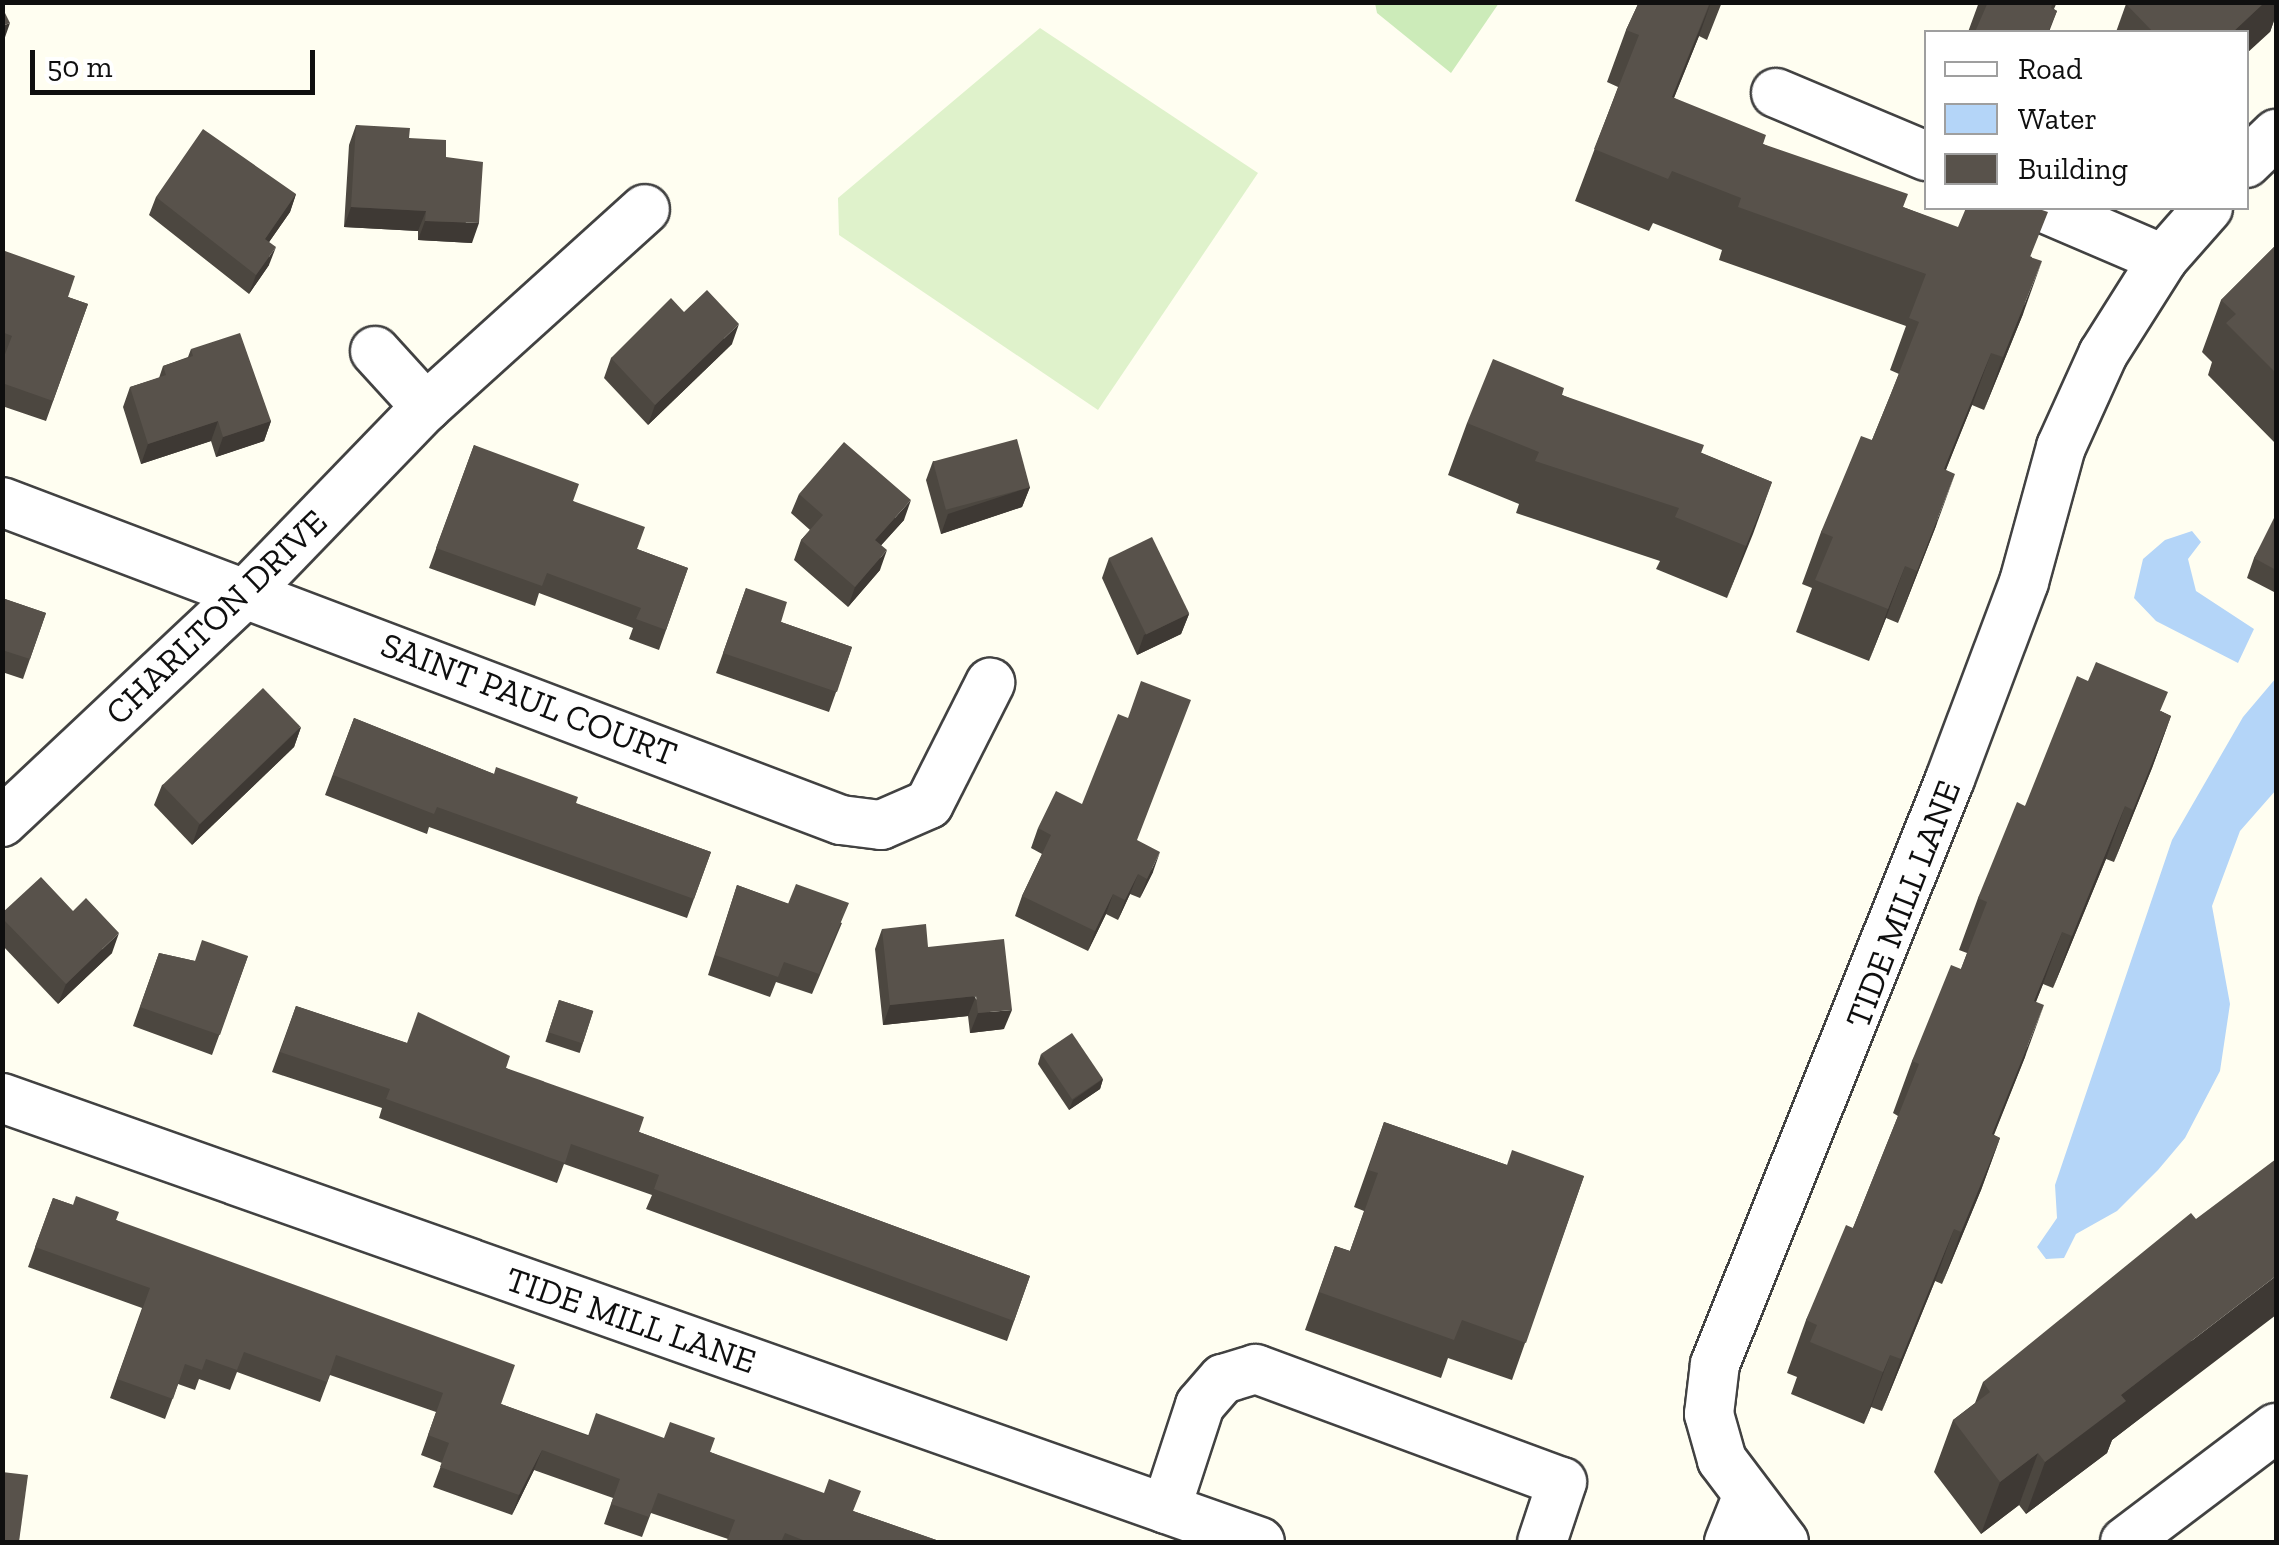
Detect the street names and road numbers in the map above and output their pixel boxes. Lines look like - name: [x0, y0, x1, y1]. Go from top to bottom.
- street label: CHARLTON DRIVE: [97, 501, 335, 733]
- street label: SAINT PAUL COURT: [374, 623, 684, 775]
- street label: TIDE MILL LANE: [1836, 774, 1970, 1034]
- street label: TIDE MILL LANE: [500, 1257, 762, 1383]

